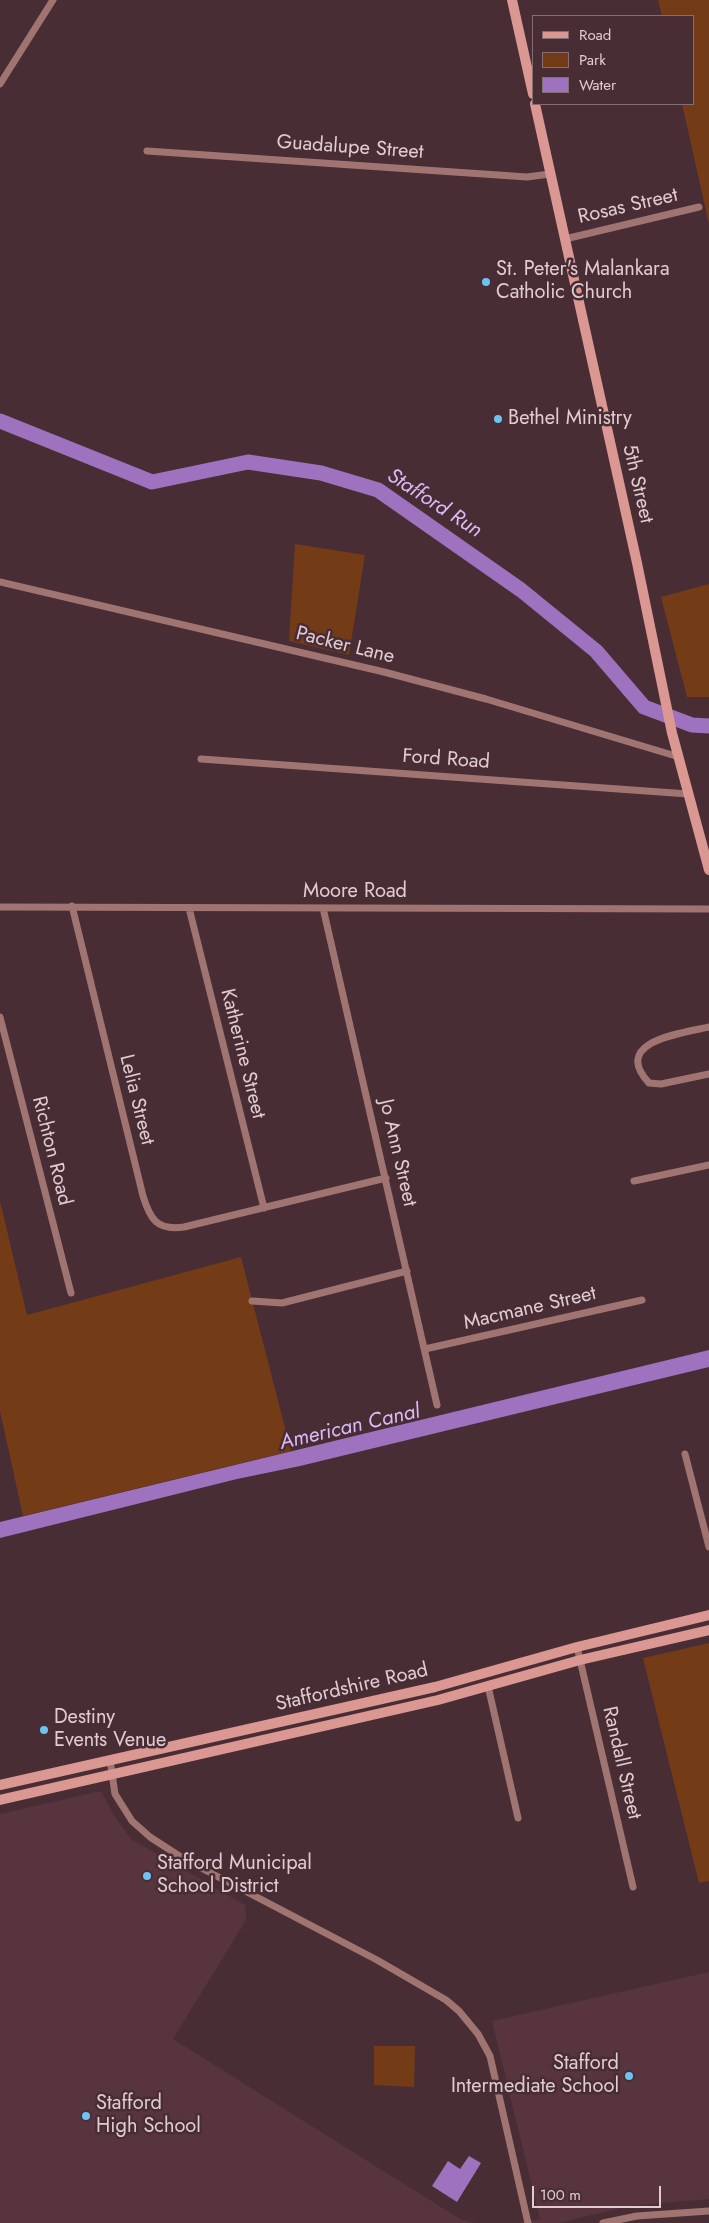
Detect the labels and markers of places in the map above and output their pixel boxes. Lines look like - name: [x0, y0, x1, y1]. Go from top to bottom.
- place label: St. Peter's Malankara Catholic Church: [496, 258, 670, 305]
- marker: St. Peter's Malankara Catholic Church: [480, 276, 492, 288]
- place label: Bethel Ministry: [508, 407, 632, 431]
- marker: Bethel Ministry: [492, 413, 504, 425]
- place label: Destiny Events Venue: [54, 1706, 166, 1753]
- marker: Destiny Events Venue: [38, 1724, 50, 1736]
- place label: Stafford Municipal School District: [157, 1852, 312, 1899]
- marker: Stafford Municipal School District: [141, 1870, 153, 1882]
- place label: Stafford Intermediate School: [451, 2052, 619, 2099]
- marker: Stafford Intermediate School: [623, 2070, 635, 2082]
- place label: Stafford High School: [96, 2092, 201, 2139]
- marker: Stafford High School: [80, 2110, 92, 2122]

